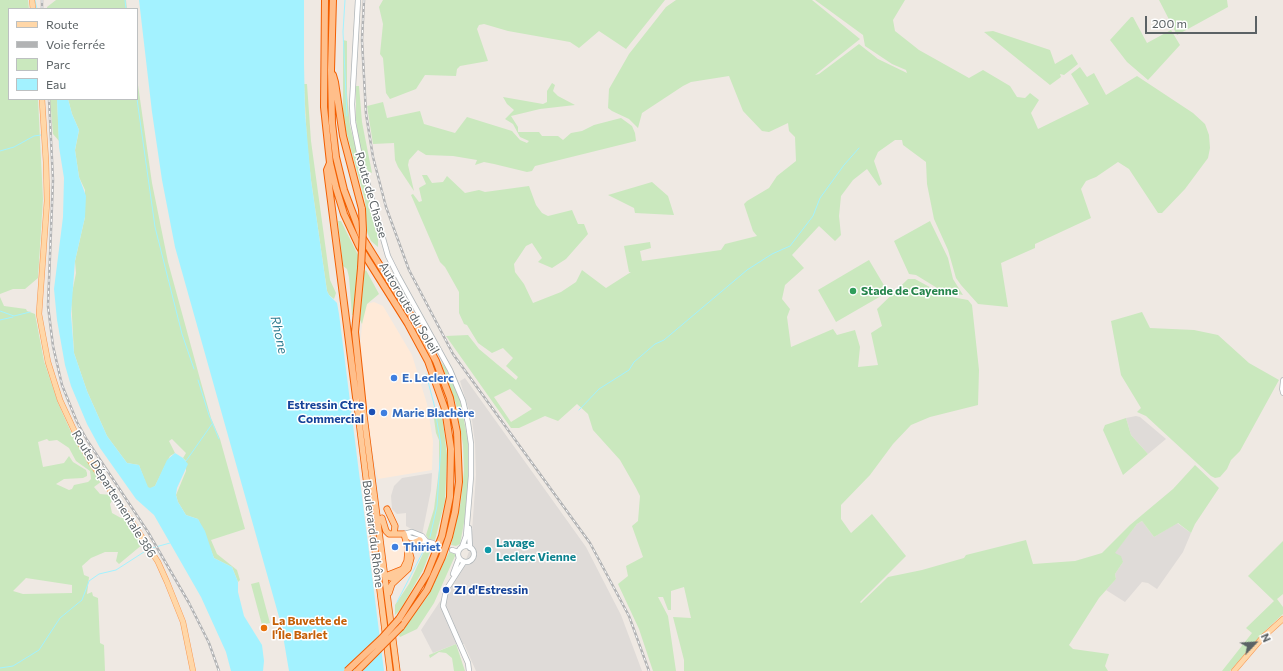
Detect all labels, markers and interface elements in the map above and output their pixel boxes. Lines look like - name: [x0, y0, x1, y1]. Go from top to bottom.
- legend: [8, 8, 138, 100]
- scale bar: [1147, 8, 1259, 34]
- text: 200 m: [1152, 16, 1187, 30]
- text: Route: [46, 17, 79, 31]
- text: Voie ferrée: [46, 37, 105, 51]
- text: Parc: [46, 57, 70, 71]
- text: Eau: [46, 77, 66, 91]
- street label: Route de Chasse: [352, 150, 390, 240]
- street label: Autoroute du Soleil: [376, 260, 442, 356]
- place label: Stade de Cayenne: [861, 284, 958, 298]
- marker: Stade de Cayenne: [848, 286, 858, 296]
- water label: Rhone: [267, 315, 291, 355]
- place label: E. Leclerc: [402, 371, 454, 385]
- marker: E. Leclerc: [389, 373, 399, 383]
- place label: Estressin Ctre Commercial: [287, 398, 364, 426]
- place label: Marie Blachère: [392, 406, 474, 420]
- marker: Estressin Ctre Commercial: [367, 407, 377, 417]
- marker: Marie Blachère: [379, 408, 389, 418]
- street label: Route Départementale 386: [69, 428, 159, 560]
- street label: Boulevard du Rhône: [359, 479, 387, 589]
- place label: Lavage Leclerc Vienne: [496, 536, 576, 564]
- place label: Thiriet: [403, 540, 441, 554]
- marker: Thiriet: [390, 542, 400, 552]
- marker: Lavage Leclerc Vienne: [483, 545, 493, 555]
- place label: ZI d'Estressin: [454, 583, 528, 597]
- marker: ZI d'Estressin: [441, 585, 451, 595]
- place label: La Buvette de l'Île Barlet: [272, 614, 347, 642]
- marker: La Buvette de l'Île Barlet: [259, 623, 269, 633]
- north arrow: [1235, 623, 1275, 663]
- text: N: [1259, 631, 1274, 644]

